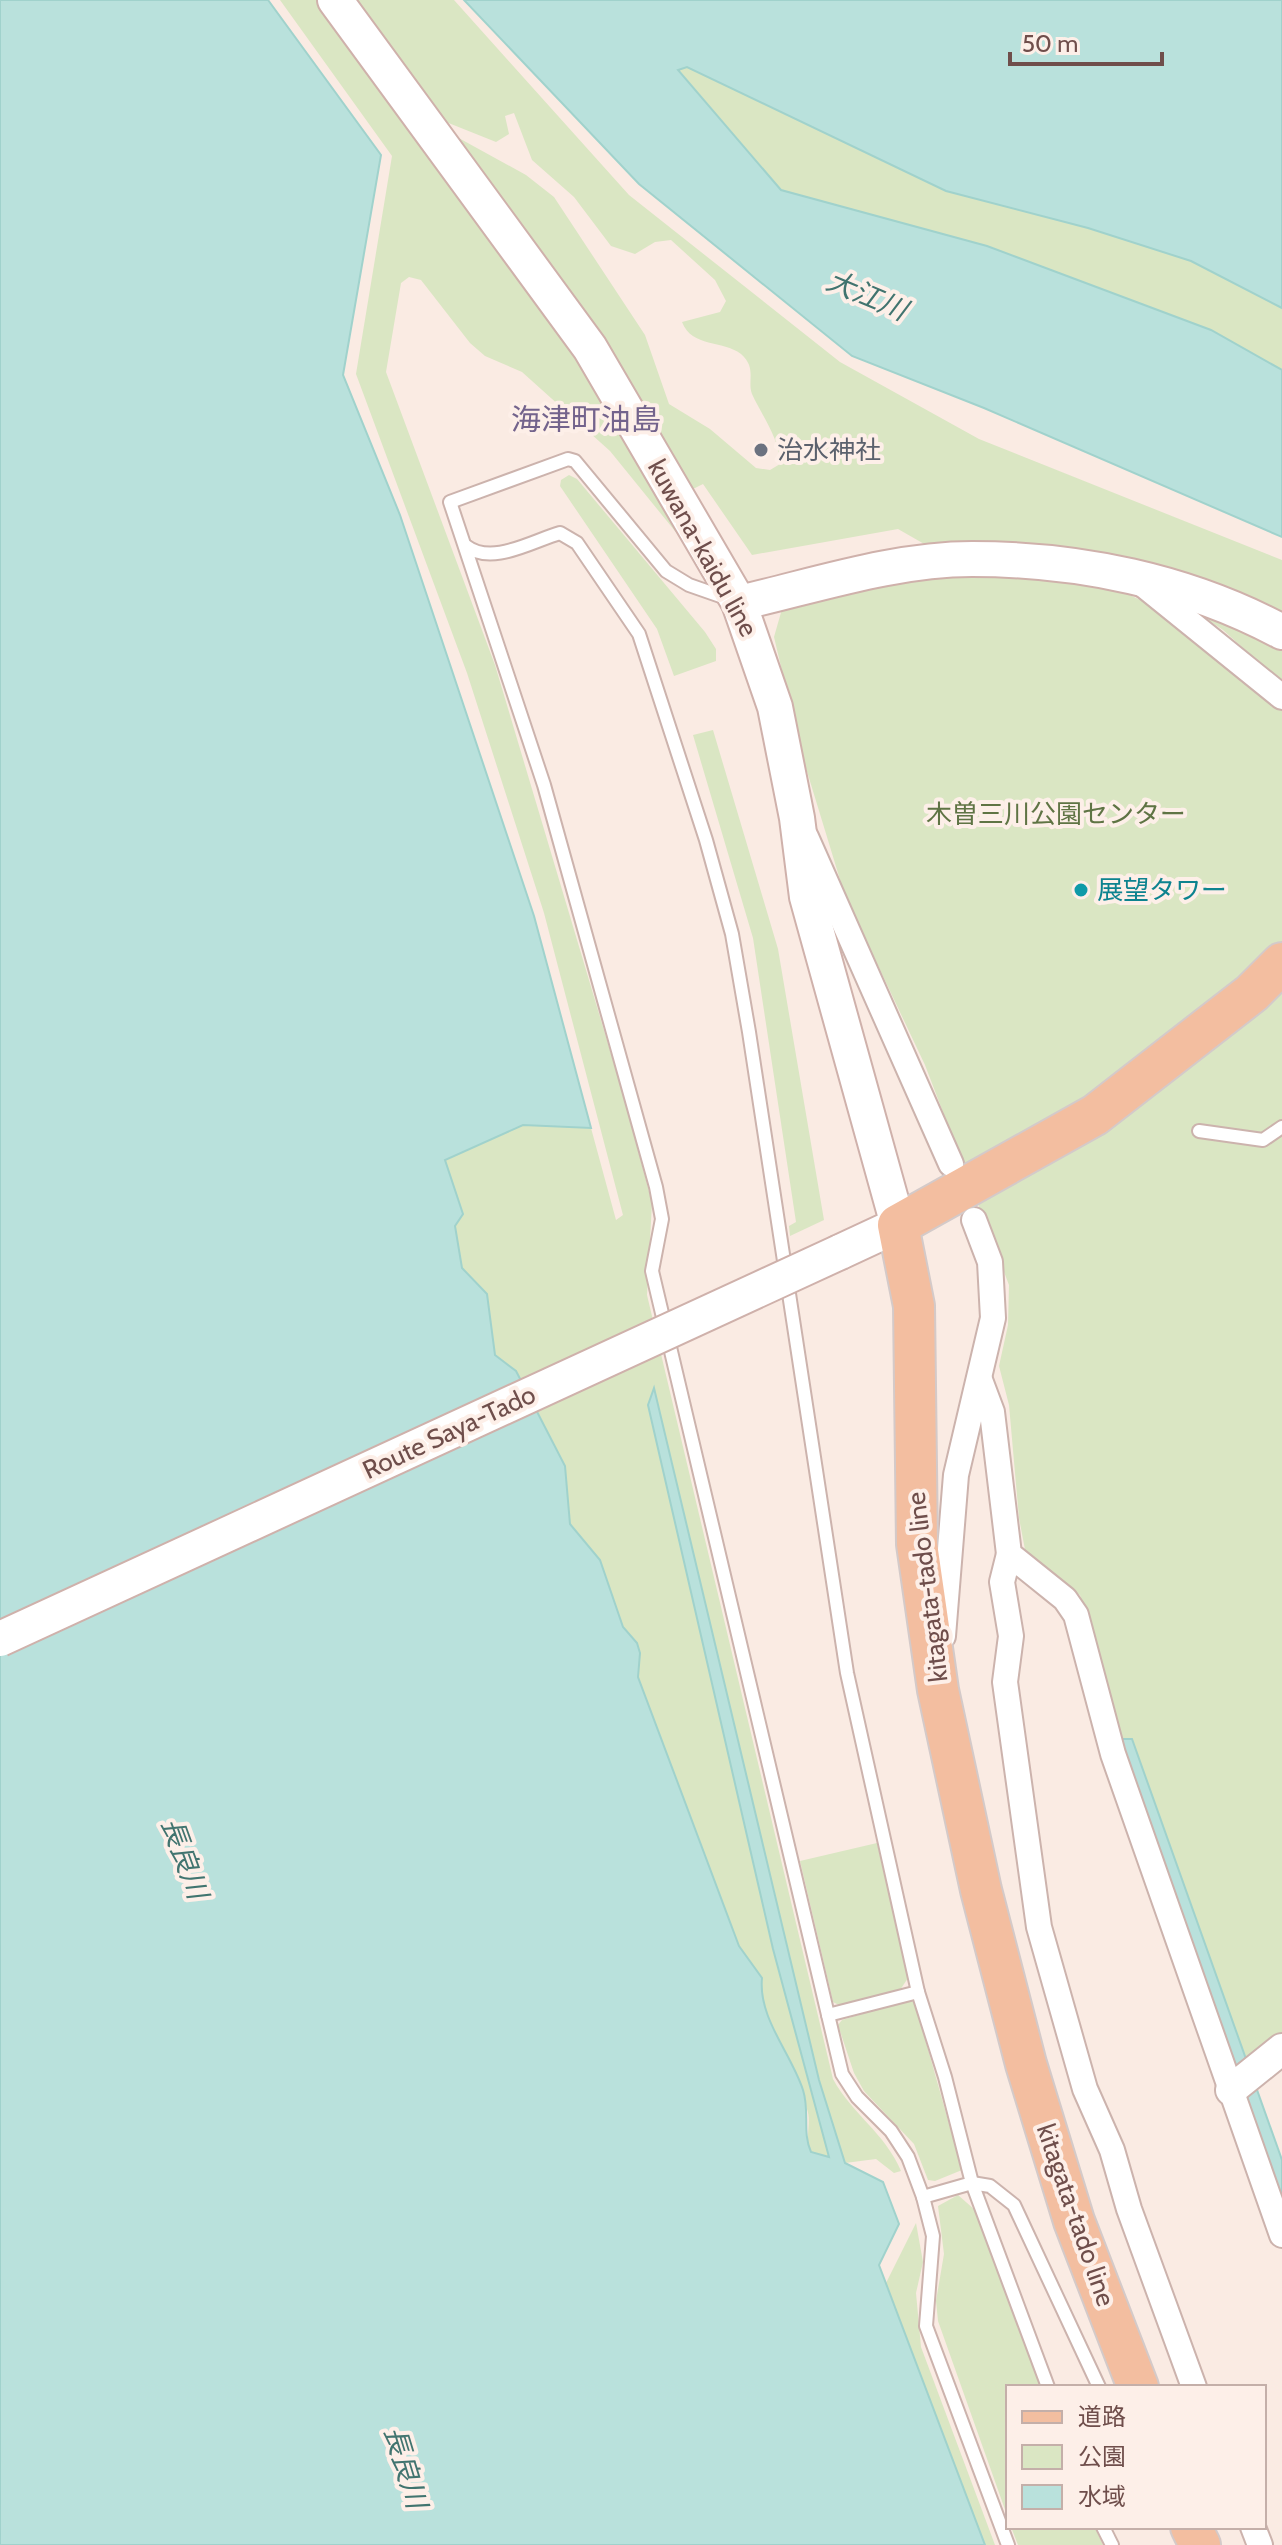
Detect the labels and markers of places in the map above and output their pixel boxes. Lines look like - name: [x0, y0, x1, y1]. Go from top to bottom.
- place label: 治水神社: [777, 434, 881, 466]
- marker: 治水神社: [752, 441, 770, 459]
- place label: 展望タワー: [1097, 874, 1227, 906]
- marker: 展望タワー: [1072, 881, 1090, 899]

